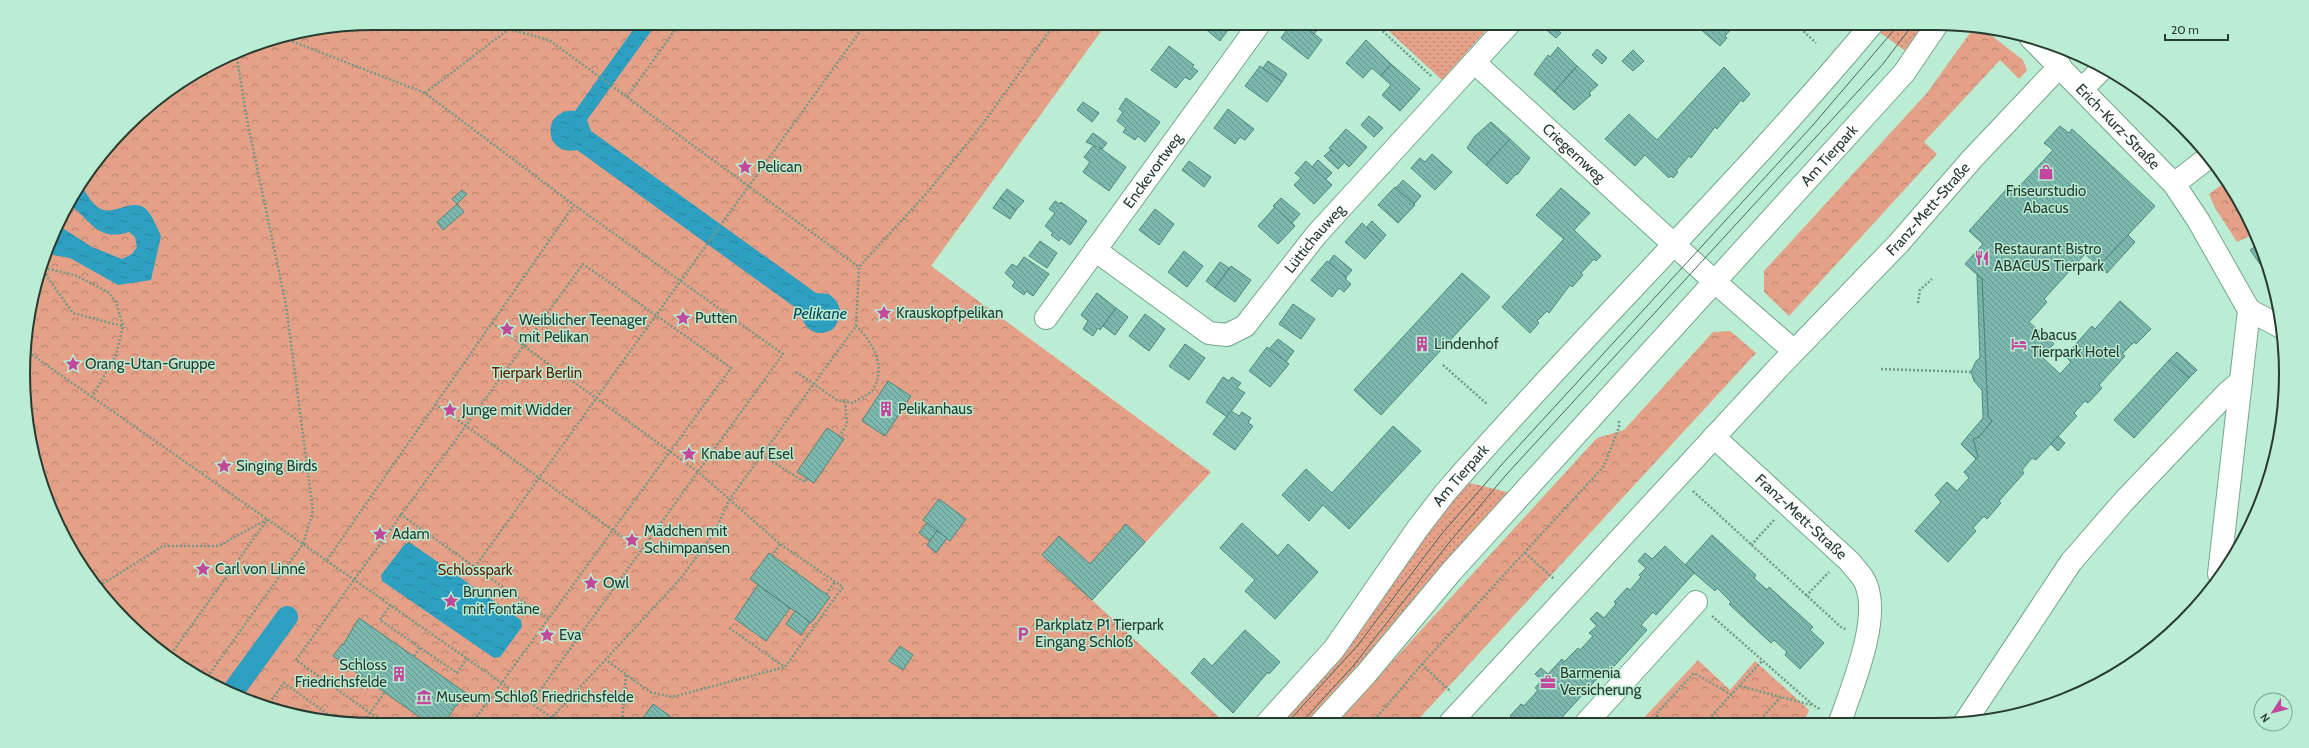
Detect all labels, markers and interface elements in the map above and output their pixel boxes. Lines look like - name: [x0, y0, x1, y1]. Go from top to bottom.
- scale bar: [2165, 16, 2228, 42]
- text: 20 m: [2171, 22, 2199, 37]
- street label: Erich-Kurz-Straße: [2072, 80, 2164, 173]
- street label: Criegernweg: [1538, 120, 1609, 187]
- street label: Am Tierpark: [1797, 121, 1862, 190]
- street label: Enckevortweg: [1120, 129, 1186, 212]
- place icon: Pelican: [736, 158, 754, 176]
- place label: Pelican: [757, 158, 802, 176]
- street label: Franz-Mett-Straße: [1882, 158, 1974, 260]
- shop icon: Friseurstudio Abacus: [2037, 163, 2055, 181]
- place label: Friseurstudio Abacus: [2006, 182, 2086, 217]
- street label: Lüttichauweg: [1281, 200, 1349, 277]
- place label: Restaurant Bistro ABACUS Tierpark: [1994, 240, 2104, 275]
- restaurant icon: Restaurant Bistro ABACUS Tierpark: [1973, 249, 1991, 267]
- water label: Pelikane: [793, 304, 847, 323]
- place icon: Krauskopfpelikan: [875, 304, 893, 322]
- place label: Krauskopfpelikan: [896, 304, 1003, 322]
- place icon: Putten: [674, 309, 692, 327]
- place label: Putten: [695, 309, 737, 327]
- place label: Weiblicher Teenager mit Pelikan: [519, 311, 647, 346]
- place icon: Weiblicher Teenager mit Pelikan: [498, 320, 516, 338]
- place label: Abacus Tierpark Hotel: [2031, 326, 2120, 361]
- building icon: Lindenhof: [1413, 335, 1431, 353]
- place label: Lindenhof: [1434, 335, 1499, 353]
- hotel icon: Abacus Tierpark Hotel: [2010, 335, 2028, 353]
- place icon: Orang-Utan-Gruppe: [64, 355, 82, 373]
- place label: Orang-Utan-Gruppe: [85, 355, 216, 373]
- park label: Tierpark Berlin: [492, 364, 582, 382]
- building icon: Pelikanhaus: [877, 400, 895, 418]
- place label: Pelikanhaus: [898, 400, 972, 418]
- place icon: Junge mit Widder: [441, 401, 459, 419]
- place label: Junge mit Widder: [461, 401, 572, 419]
- street label: Am Tierpark: [1429, 440, 1493, 510]
- place icon: Knabe auf Esel: [680, 445, 698, 463]
- place label: Knabe auf Esel: [701, 445, 794, 463]
- place icon: Singing Birds: [215, 457, 233, 475]
- place label: Singing Birds: [236, 457, 318, 475]
- street label: Franz-Mett-Straße: [1751, 470, 1851, 564]
- place label: Mädchen mit Schimpansen: [644, 522, 730, 557]
- place icon: Adam: [371, 525, 389, 543]
- place label: Adam: [392, 525, 430, 543]
- place icon: Mädchen mit Schimpansen: [623, 531, 641, 549]
- place icon: Carl von Linné: [194, 560, 212, 578]
- place label: Carl von Linné: [215, 560, 306, 578]
- park label: Schlosspark: [438, 561, 513, 579]
- place icon: Owl: [582, 574, 600, 592]
- place label: Owl: [603, 574, 629, 592]
- place label: Brunnen mit Fontäne: [463, 583, 540, 618]
- place icon: Brunnen mit Fontäne: [442, 592, 460, 610]
- place label: Parkplatz P1 Tierpark Eingang Schloß: [1035, 616, 1164, 651]
- parking icon: Parkplatz P1 Tierpark Eingang Schloß: [1014, 625, 1032, 643]
- place icon: Eva: [538, 626, 556, 644]
- place label: Eva: [559, 626, 582, 644]
- place label: Schloss Friedrichsfelde: [295, 656, 387, 691]
- place label: Barmenia Versicherung: [1560, 664, 1642, 699]
- building icon: Schloss Friedrichsfelde: [390, 665, 408, 683]
- office icon: Barmenia Versicherung: [1539, 673, 1557, 691]
- museum icon: Museum Schloß Friedrichsfelde: [415, 688, 433, 706]
- place label: Museum Schloß Friedrichsfelde: [436, 688, 634, 706]
- north arrow: [2253, 692, 2293, 732]
- text: N: [2257, 711, 2273, 725]

